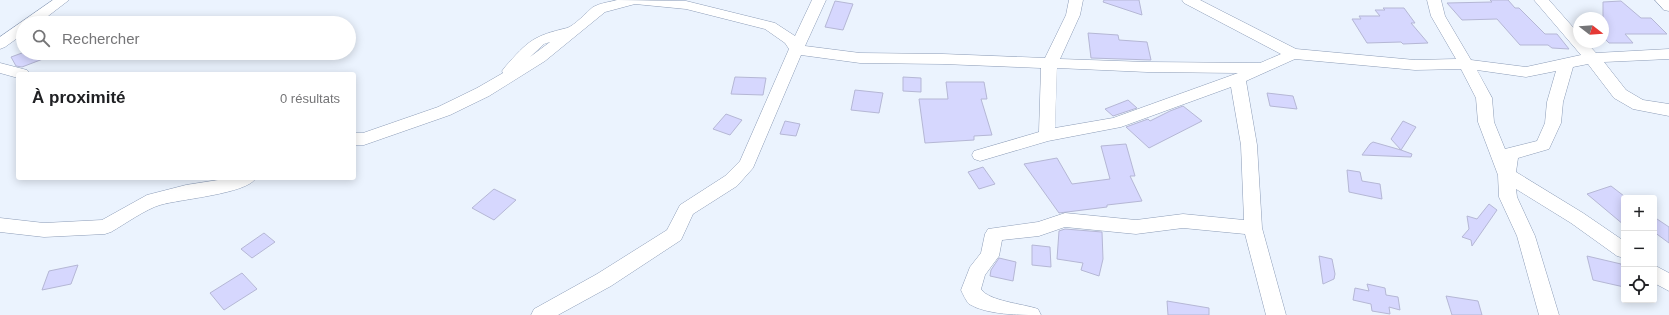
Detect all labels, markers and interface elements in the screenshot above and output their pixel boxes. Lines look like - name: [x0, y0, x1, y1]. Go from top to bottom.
- north arrow: [1573, 12, 1609, 48]
- search box: [16, 16, 356, 60]
- icon: search: [30, 27, 52, 49]
- text: Rechercher: [62, 30, 140, 47]
- text: À proximité: [32, 88, 126, 107]
- text: 0 résultats: [280, 91, 340, 106]
- map controls: [1621, 195, 1657, 303]
- button: +: [1621, 195, 1657, 231]
- button: −: [1621, 231, 1657, 267]
- button: locate: [1621, 267, 1657, 303]

